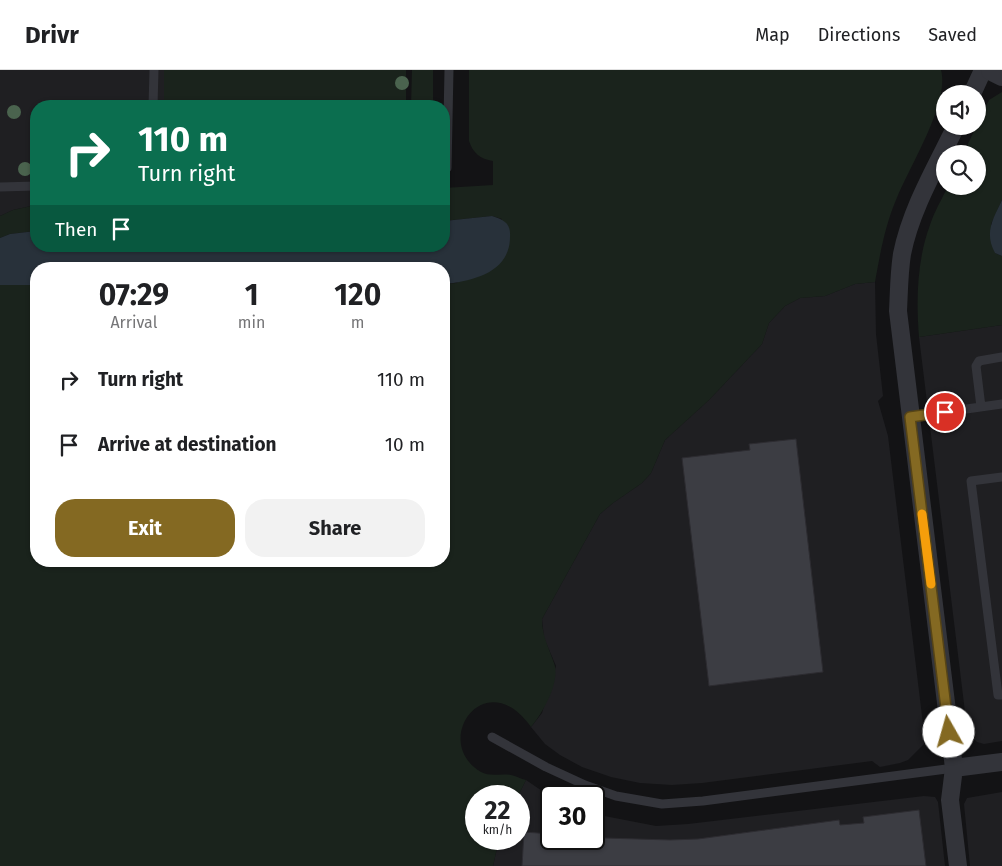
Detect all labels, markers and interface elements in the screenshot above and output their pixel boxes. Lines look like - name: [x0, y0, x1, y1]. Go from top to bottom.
- text: Drivr: [25, 21, 79, 49]
- text: Map: [755, 24, 790, 46]
- text: Directions: [818, 24, 900, 46]
- text: Saved: [928, 24, 977, 46]
- map controls: [936, 85, 986, 195]
- button: sound: [936, 85, 986, 135]
- text: 110 m: [138, 118, 228, 160]
- icon: right: [55, 120, 120, 185]
- button: search: [936, 145, 986, 195]
- text: Turn right: [138, 160, 235, 187]
- icon: arrive: [107, 215, 135, 243]
- text: Then: [55, 218, 97, 241]
- text: 07:29: [99, 277, 169, 313]
- text: 1: [245, 277, 259, 313]
- text: 120: [334, 277, 381, 313]
- text: Arrival: [110, 313, 157, 332]
- text: min: [238, 313, 265, 332]
- text: m: [351, 313, 365, 332]
- icon: right: [55, 366, 83, 394]
- text: Turn right: [98, 368, 183, 391]
- text: 110 m: [377, 368, 425, 391]
- pin: [924, 391, 966, 433]
- icon: arrive: [931, 398, 959, 426]
- icon: arrive: [55, 431, 83, 459]
- text: Arrive at destination: [98, 433, 277, 456]
- text: 10 m: [385, 433, 425, 456]
- button: Exit: [55, 499, 235, 557]
- button: Share: [245, 499, 425, 557]
- position arrow: [922, 705, 974, 757]
- speed limit sign: 30: [540, 785, 605, 850]
- text: 22: [485, 796, 510, 826]
- text: km/h: [483, 823, 512, 837]

